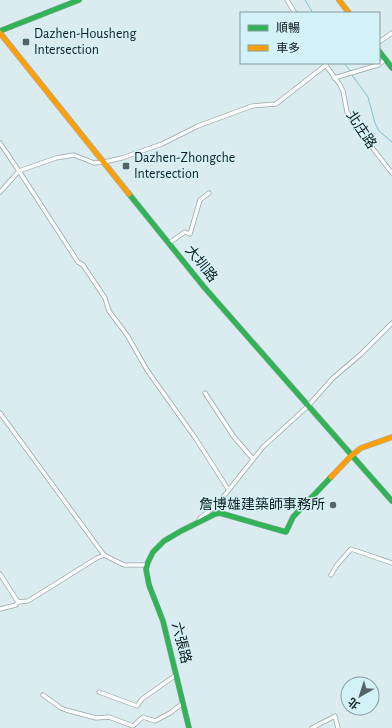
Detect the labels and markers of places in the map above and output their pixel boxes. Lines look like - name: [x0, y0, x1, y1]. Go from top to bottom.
- place label: Dazhen-Housheng Intersection: [34, 27, 137, 57]
- marker: Dazhen-Housheng Intersection: [21, 37, 31, 47]
- place label: Dazhen-Zhongche Intersection: [134, 151, 235, 181]
- marker: Dazhen-Zhongche Intersection: [121, 161, 131, 171]
- place label: 詹博雄建築師事務所: [199, 497, 325, 512]
- marker: 詹博雄建築師事務所: [328, 500, 338, 510]

